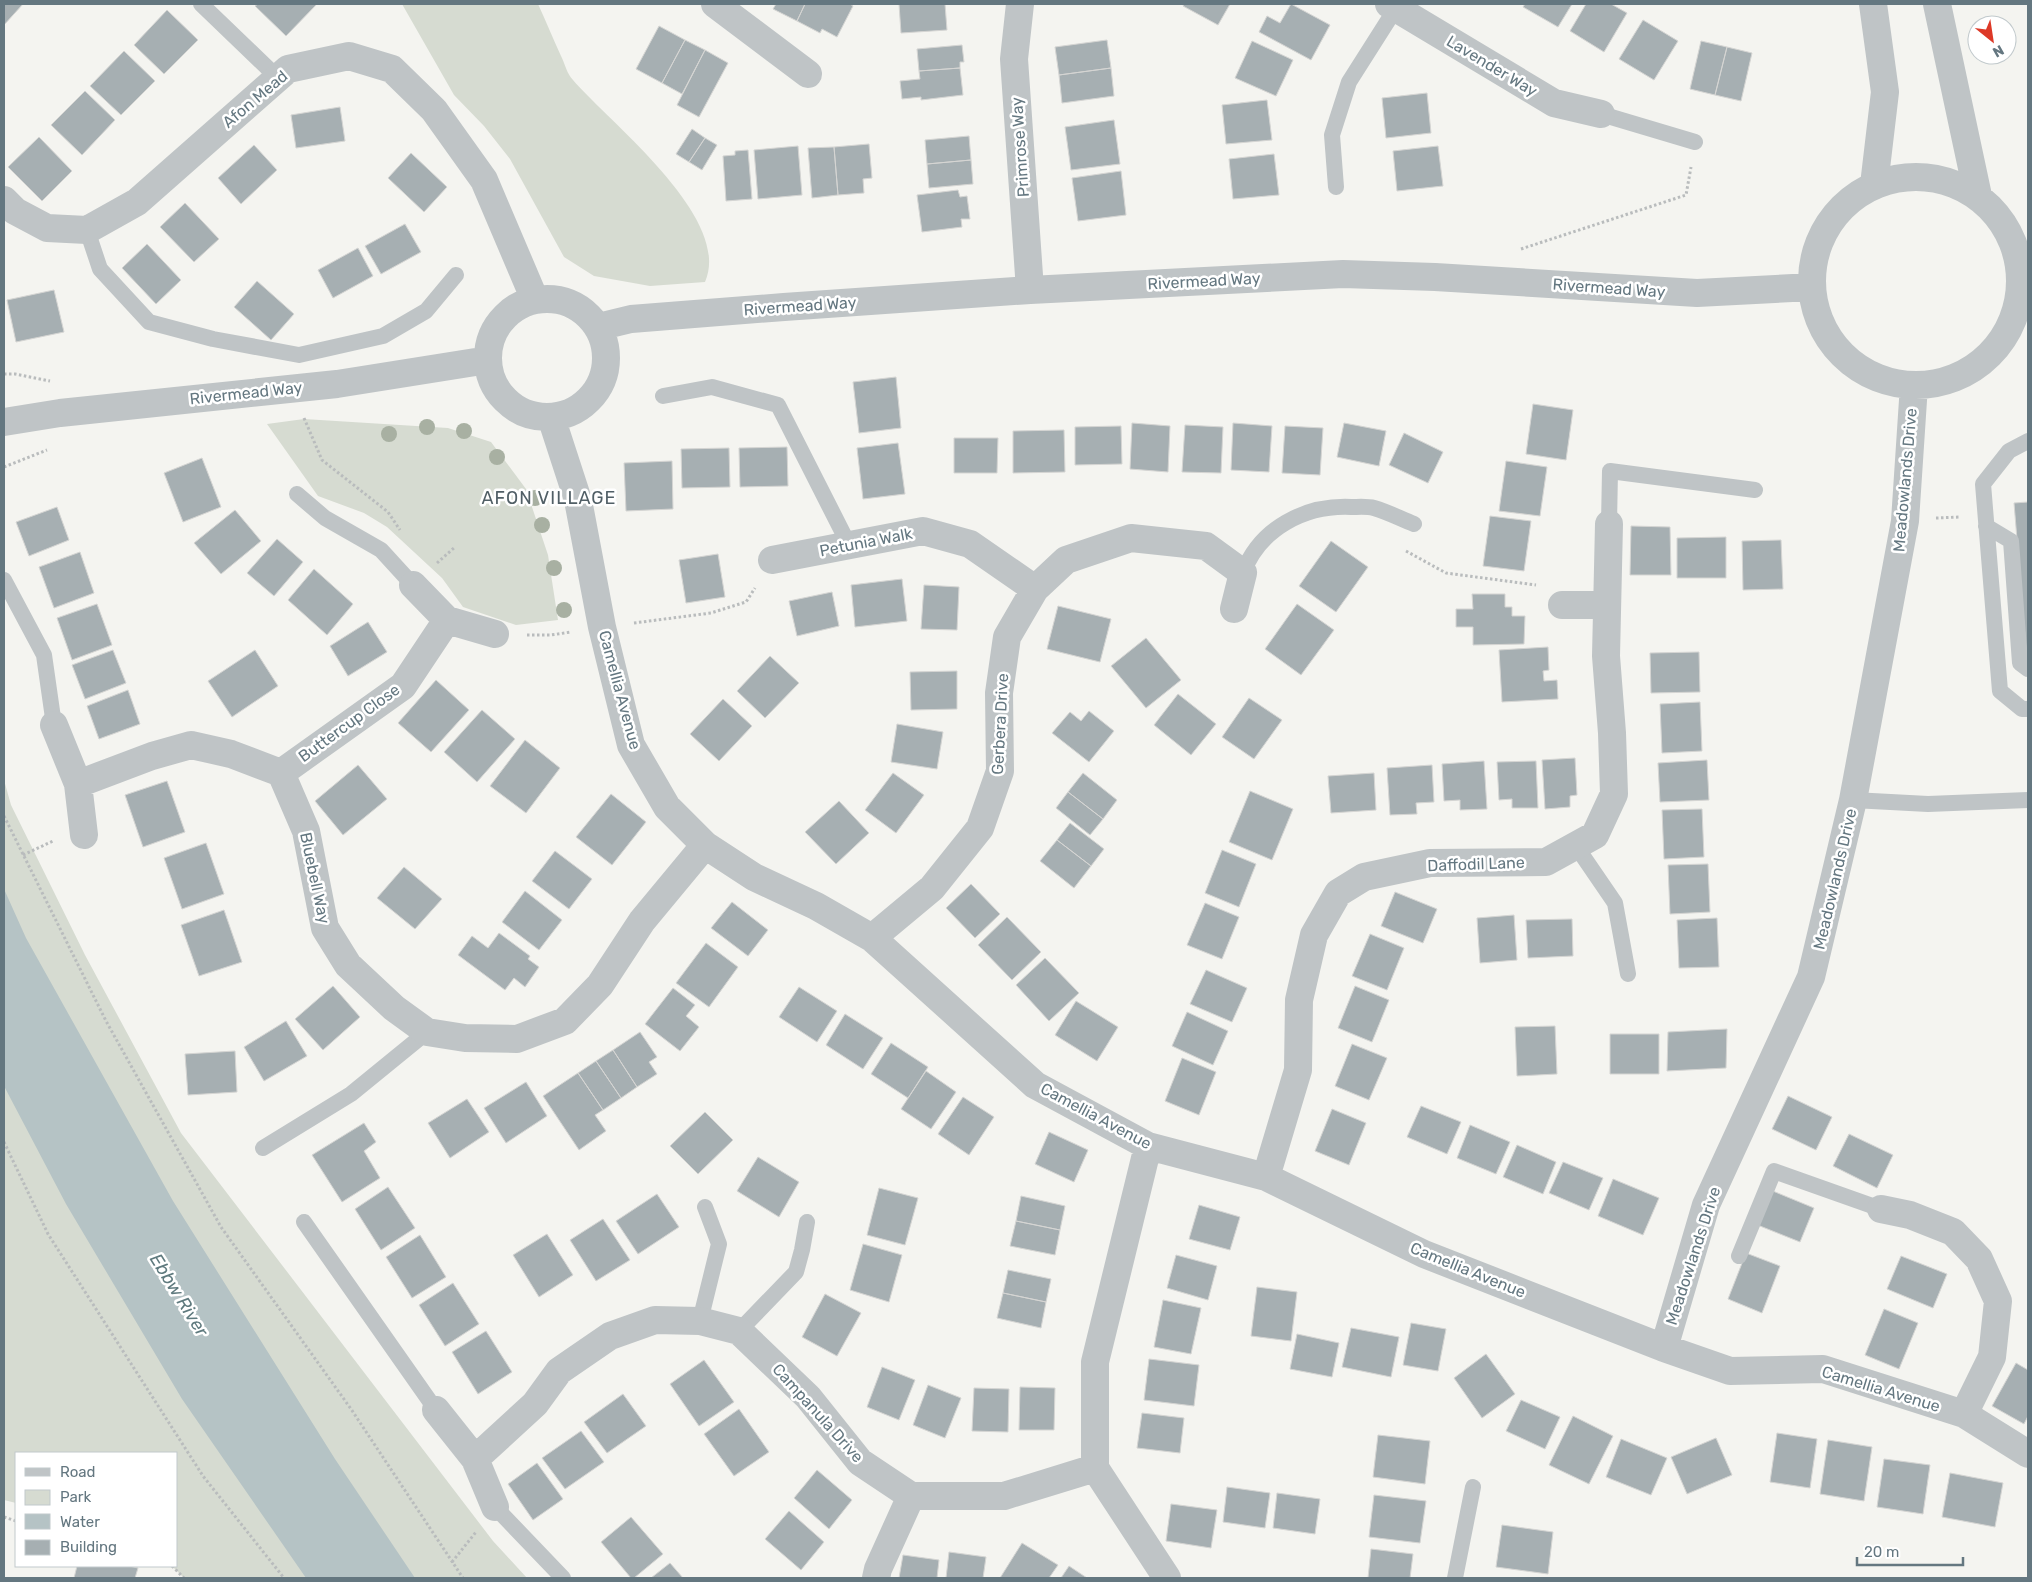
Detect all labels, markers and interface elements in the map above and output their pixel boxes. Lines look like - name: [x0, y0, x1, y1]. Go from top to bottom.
- north arrow: [1967, 15, 2017, 65]
- street label: Lavender Way: [1443, 31, 1541, 101]
- text: N: [1990, 41, 2007, 61]
- street label: Afon Mead: [219, 66, 291, 132]
- street label: Primrose Way: [1007, 96, 1033, 198]
- street label: Rivermead Way: [1147, 269, 1261, 293]
- street label: Rivermead Way: [1552, 275, 1666, 301]
- street label: Rivermead Way: [743, 293, 857, 319]
- street label: Rivermead Way: [189, 378, 303, 408]
- street label: Meadowlands Drive: [1889, 407, 1921, 553]
- district label: AFON VILLAGE: [481, 487, 617, 509]
- street label: Petunia Walk: [818, 524, 915, 560]
- street label: Camellia Avenue: [595, 628, 645, 752]
- street label: Gerbera Drive: [988, 673, 1012, 775]
- street label: Buttercup Close: [295, 680, 403, 766]
- street label: Meadowlands Drive: [1810, 807, 1860, 951]
- street label: Bluebell Way: [296, 831, 334, 926]
- street label: Daffodil Lane: [1427, 853, 1525, 875]
- street label: Camellia Avenue: [1037, 1079, 1155, 1153]
- street label: Meadowlands Drive: [1662, 1184, 1724, 1328]
- street label: Camellia Avenue: [1408, 1238, 1528, 1302]
- water label: Ebbw River: [145, 1250, 214, 1341]
- street label: Campanula Drive: [769, 1360, 867, 1466]
- street label: Camellia Avenue: [1820, 1362, 1942, 1416]
- legend: [15, 1452, 178, 1567]
- text: Road: [60, 1463, 96, 1481]
- text: Park: [60, 1488, 91, 1506]
- text: Water: [60, 1513, 100, 1531]
- scale bar: [1857, 1534, 1963, 1566]
- text: Building: [60, 1538, 117, 1556]
- text: 20 m: [1864, 1543, 1899, 1561]

